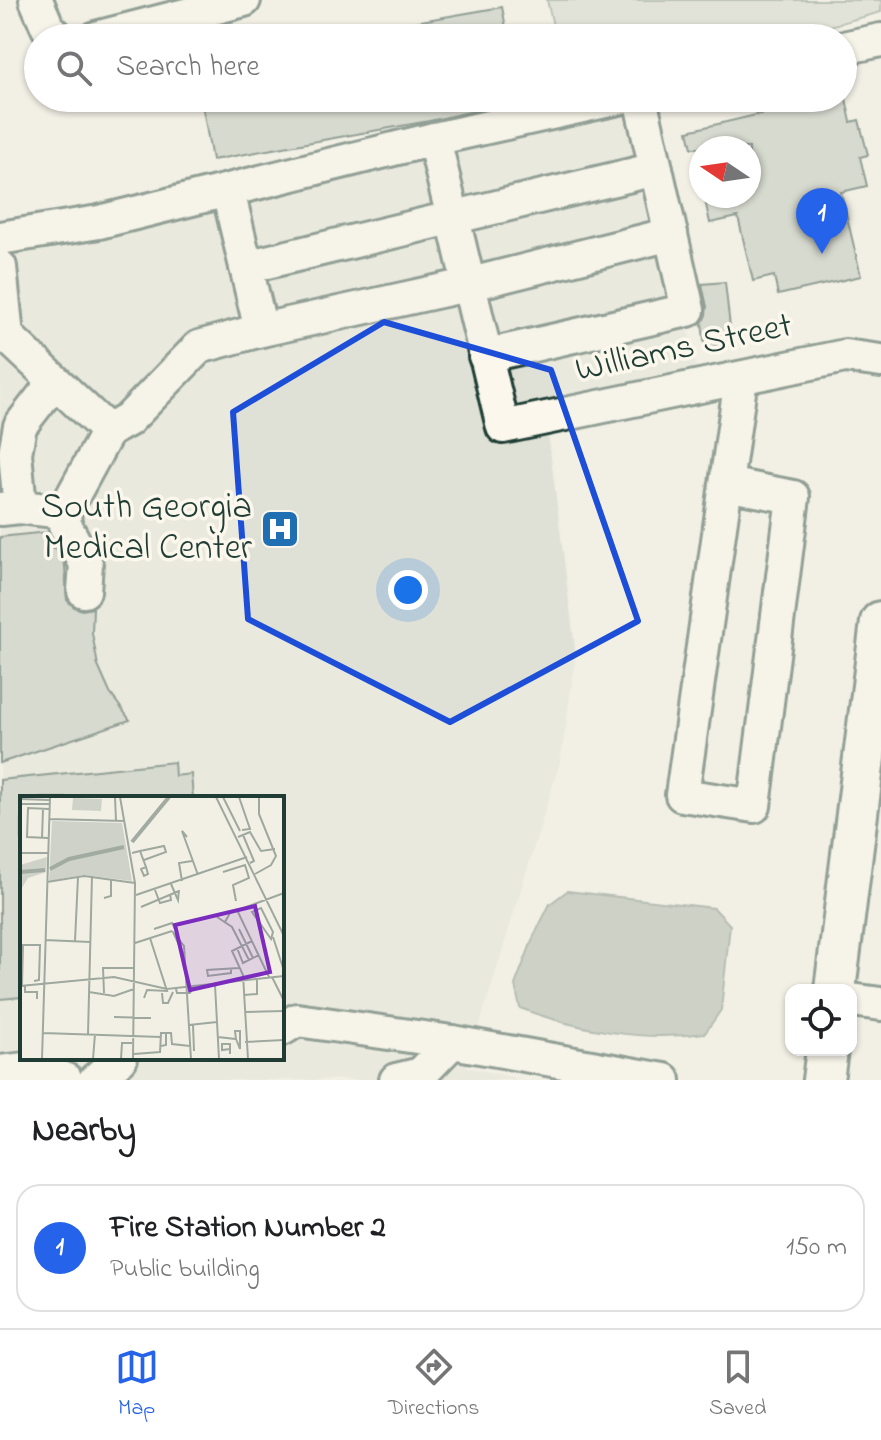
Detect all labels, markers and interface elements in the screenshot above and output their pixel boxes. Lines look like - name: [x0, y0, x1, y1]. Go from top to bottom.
- search box: [24, 24, 857, 112]
- icon: search: [52, 46, 96, 90]
- text: Search here: [116, 46, 260, 90]
- north arrow: [689, 136, 761, 208]
- pin: 1: [796, 188, 848, 254]
- street label: Williams Street: [571, 300, 797, 398]
- place label: South Georgia Medical Center: [41, 482, 253, 576]
- hospital icon: South Georgia Medical Center: [259, 508, 301, 550]
- your location: [388, 570, 428, 610]
- inset map: [20, 796, 284, 1060]
- map controls: [785, 984, 857, 1056]
- button: locate: [785, 984, 857, 1056]
- text: Nearby: [32, 1107, 136, 1157]
- text: Fire Station Number 2: [110, 1207, 386, 1251]
- text: 1: [56, 1229, 64, 1267]
- text: 150 m: [786, 1229, 847, 1267]
- text: Public building: [110, 1251, 260, 1289]
- tab: Map: [115, 1345, 159, 1425]
- tab: Directions: [388, 1345, 480, 1425]
- tab: Saved: [709, 1345, 766, 1425]

